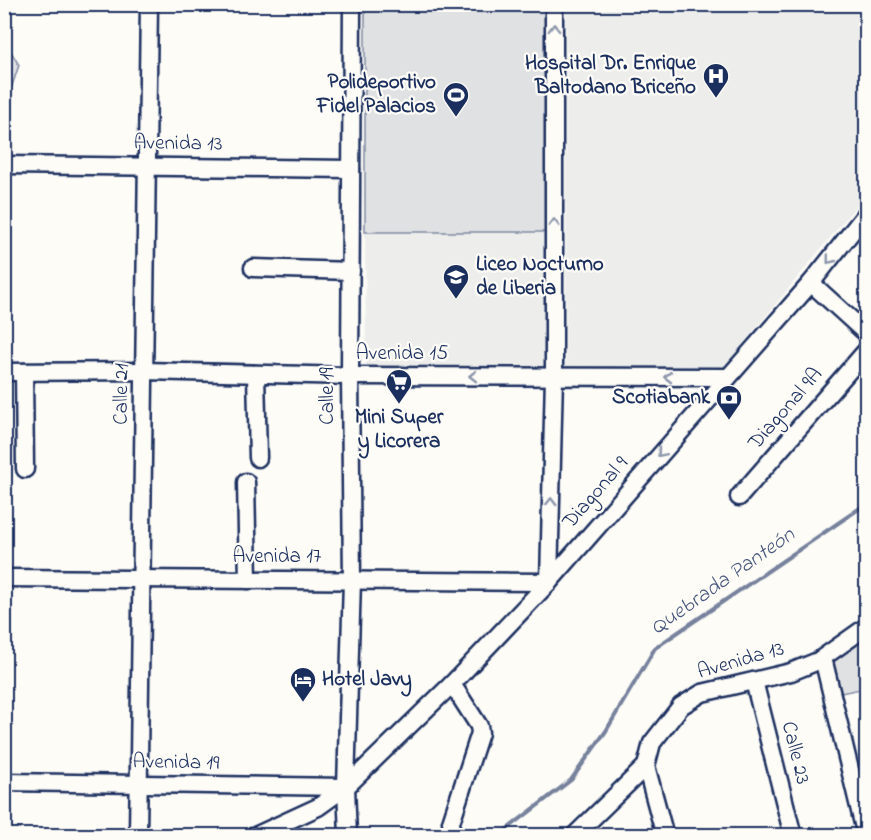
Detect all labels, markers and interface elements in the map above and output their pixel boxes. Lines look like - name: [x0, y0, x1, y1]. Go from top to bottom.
- one-way arrow: [548, 24, 560, 33]
- place label: Hospital Dr. Enrique Baltodano Briceño: [525, 49, 697, 103]
- hospital icon: Hospital Dr. Enrique Baltodano Briceño: [701, 61, 731, 99]
- place label: Polideportivo Fidel Palacios: [316, 68, 436, 122]
- sports icon: Polideportivo Fidel Palacios: [441, 80, 471, 118]
- street label: Avenida 13: [133, 128, 223, 160]
- one-way arrow: [548, 219, 560, 228]
- place label: Liceo Nocturno de Liberia: [476, 250, 604, 304]
- one-way arrow: [826, 253, 837, 264]
- school or university icon: Liceo Nocturno de Liberia: [441, 262, 471, 300]
- street label: Avenida 15: [356, 339, 448, 369]
- street label: Diagonal 9A: [741, 361, 832, 459]
- street label: Calle 21: [106, 363, 138, 425]
- street label: Calle 19: [313, 367, 343, 425]
- supermarket icon: Mini Super y Licorera: [384, 367, 414, 405]
- one-way arrow: [469, 370, 478, 382]
- one-way arrow: [664, 371, 673, 383]
- place label: Scotiabank: [612, 383, 711, 413]
- bank icon: Scotiabank: [714, 383, 744, 421]
- place label: Mini Super y Licorera: [355, 403, 444, 459]
- one-way arrow: [657, 446, 668, 457]
- street label: Diagonal 9: [555, 450, 638, 538]
- one-way arrow: [544, 498, 557, 507]
- water label: Quebrada Panteón: [644, 519, 803, 644]
- street label: Avenida 17: [233, 542, 322, 572]
- street label: Avenida 13: [694, 634, 788, 688]
- hotel icon: Hotel Javy: [288, 665, 318, 703]
- place label: Hotel Javy: [322, 665, 412, 697]
- street label: Calle 23: [773, 718, 817, 788]
- street label: Avenida 19: [132, 747, 220, 779]

